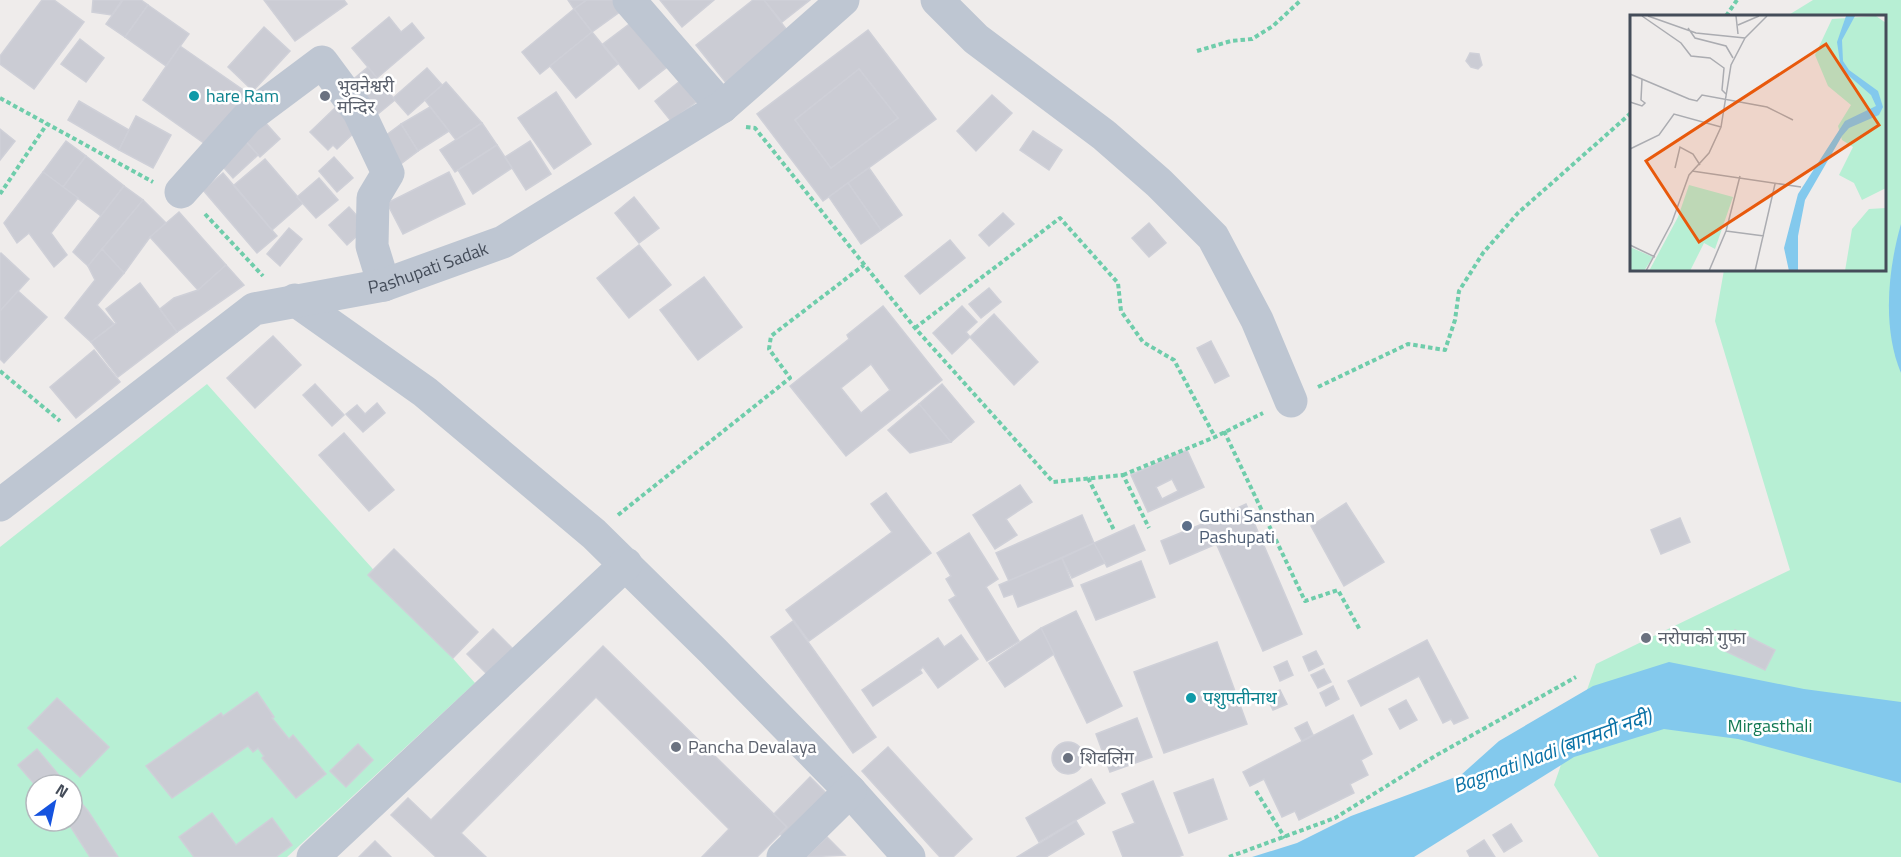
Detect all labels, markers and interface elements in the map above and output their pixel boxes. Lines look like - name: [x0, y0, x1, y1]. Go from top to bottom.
- inset map: [1630, 15, 1886, 272]
- place label: भुवनेश्वरी मन्दिर: [337, 72, 394, 120]
- place label: hare Ram: [206, 82, 279, 109]
- marker: hare Ram: [187, 89, 201, 103]
- marker: भुवनेश्वरी मन्दिर: [318, 89, 332, 103]
- street label: Pashupati Sadak: [366, 234, 492, 301]
- place label: Guthi Sansthan Pashupati: [1199, 502, 1315, 550]
- marker: Guthi Sansthan Pashupati: [1180, 519, 1194, 533]
- place label: नरोपाको गुफा: [1658, 624, 1746, 651]
- marker: नरोपाको गुफा: [1639, 631, 1653, 645]
- place label: पशुपतीनाथ: [1203, 684, 1277, 711]
- marker: पशुपतीनाथ: [1184, 691, 1198, 705]
- water label: Bagmati Nadi (बागमती नदी): [1448, 700, 1657, 801]
- park label: Mirgasthali: [1728, 712, 1812, 739]
- place label: Pancha Devalaya: [688, 733, 816, 760]
- marker: Pancha Devalaya: [669, 740, 683, 754]
- place label: शिवलिंग: [1080, 744, 1135, 771]
- marker: शिवलिंग: [1061, 751, 1075, 765]
- north arrow: [24, 773, 84, 833]
- text: N: [51, 777, 73, 804]

